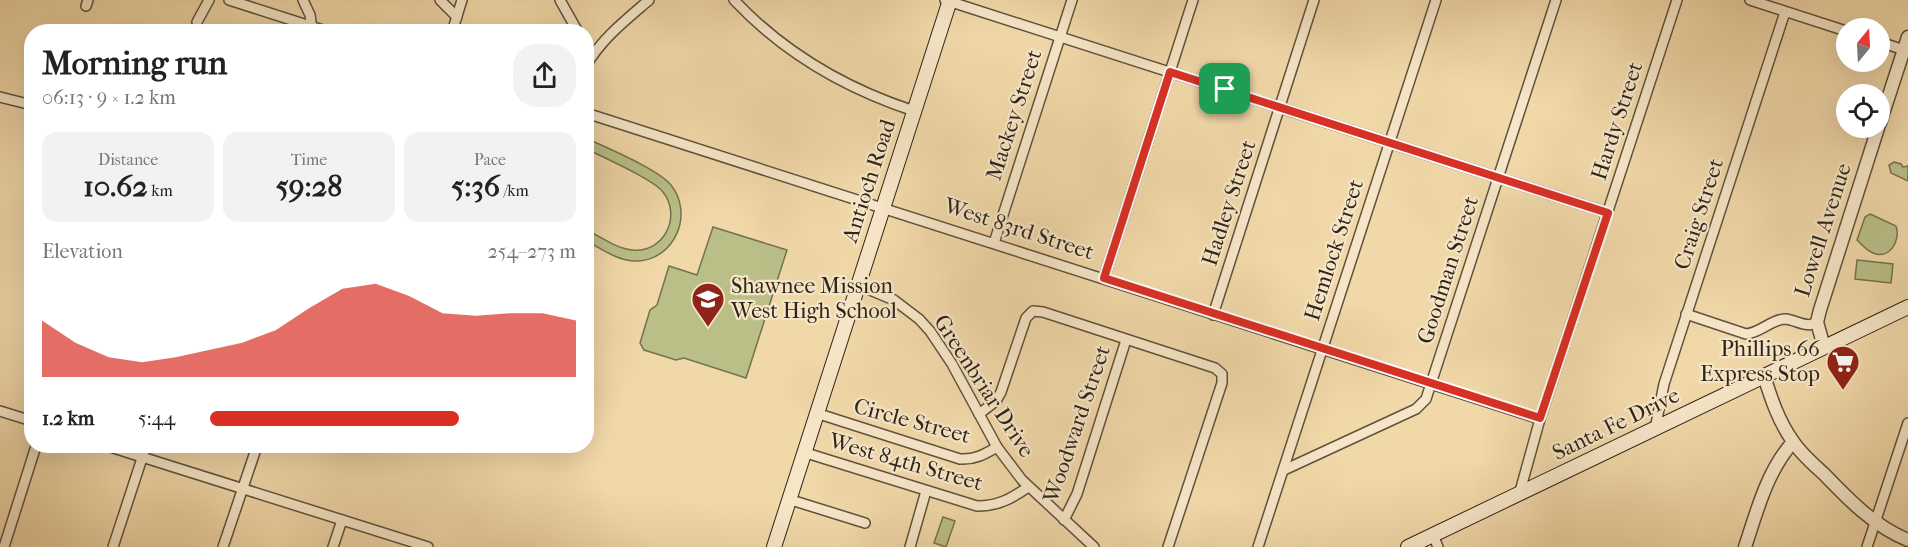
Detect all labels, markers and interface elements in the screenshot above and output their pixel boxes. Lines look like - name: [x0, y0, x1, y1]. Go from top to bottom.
- north arrow: [1836, 18, 1890, 72]
- map controls: [1836, 18, 1890, 138]
- text: Morning run: [42, 44, 227, 83]
- button: share: [513, 44, 576, 107]
- street label: Mackey Street: [981, 46, 1047, 184]
- street label: Hardy Street: [1586, 58, 1648, 183]
- pin: [1199, 63, 1250, 114]
- icon: arrive: [1208, 72, 1241, 105]
- button: locate: [1836, 84, 1890, 138]
- text: 06:13 · 9 × 1.2 km: [42, 86, 176, 109]
- street label: Antioch Road: [837, 115, 901, 247]
- street label: Hadley Street: [1196, 137, 1262, 269]
- text: Distance: [98, 150, 158, 169]
- text: Time: [291, 150, 327, 169]
- text: Pace: [474, 150, 506, 169]
- street label: Craig Street: [1669, 155, 1729, 273]
- street label: Lowell Avenue: [1789, 160, 1857, 300]
- text: 10.62: [83, 169, 148, 204]
- text: 59:28: [276, 169, 342, 204]
- text: 5:36: [451, 169, 500, 204]
- street label: Hemlock Street: [1299, 176, 1369, 324]
- text: km: [148, 181, 173, 200]
- text: /km: [500, 181, 529, 200]
- street label: West 83rd Street: [940, 192, 1097, 265]
- street label: Goodman Street: [1412, 193, 1484, 347]
- text: Elevation: [42, 240, 123, 263]
- text: 254–273 m: [487, 240, 576, 263]
- place label: Shawnee Mission West High School: [730, 273, 897, 324]
- school or university icon: Shawnee Mission West High School: [690, 281, 726, 328]
- street label: Greenbriar Drive: [928, 310, 1040, 462]
- place label: Phillips 66 Express Stop: [1700, 336, 1820, 387]
- street label: Woodward Street: [1038, 342, 1116, 507]
- supermarket icon: Phillips 66 Express Stop: [1825, 344, 1861, 391]
- street label: Santa Fe Drive: [1548, 382, 1684, 466]
- street label: Circle Street: [851, 393, 973, 449]
- text: 1.2 km: [42, 407, 95, 430]
- text: 5:44: [138, 407, 175, 430]
- street label: West 84th Street: [825, 427, 986, 496]

